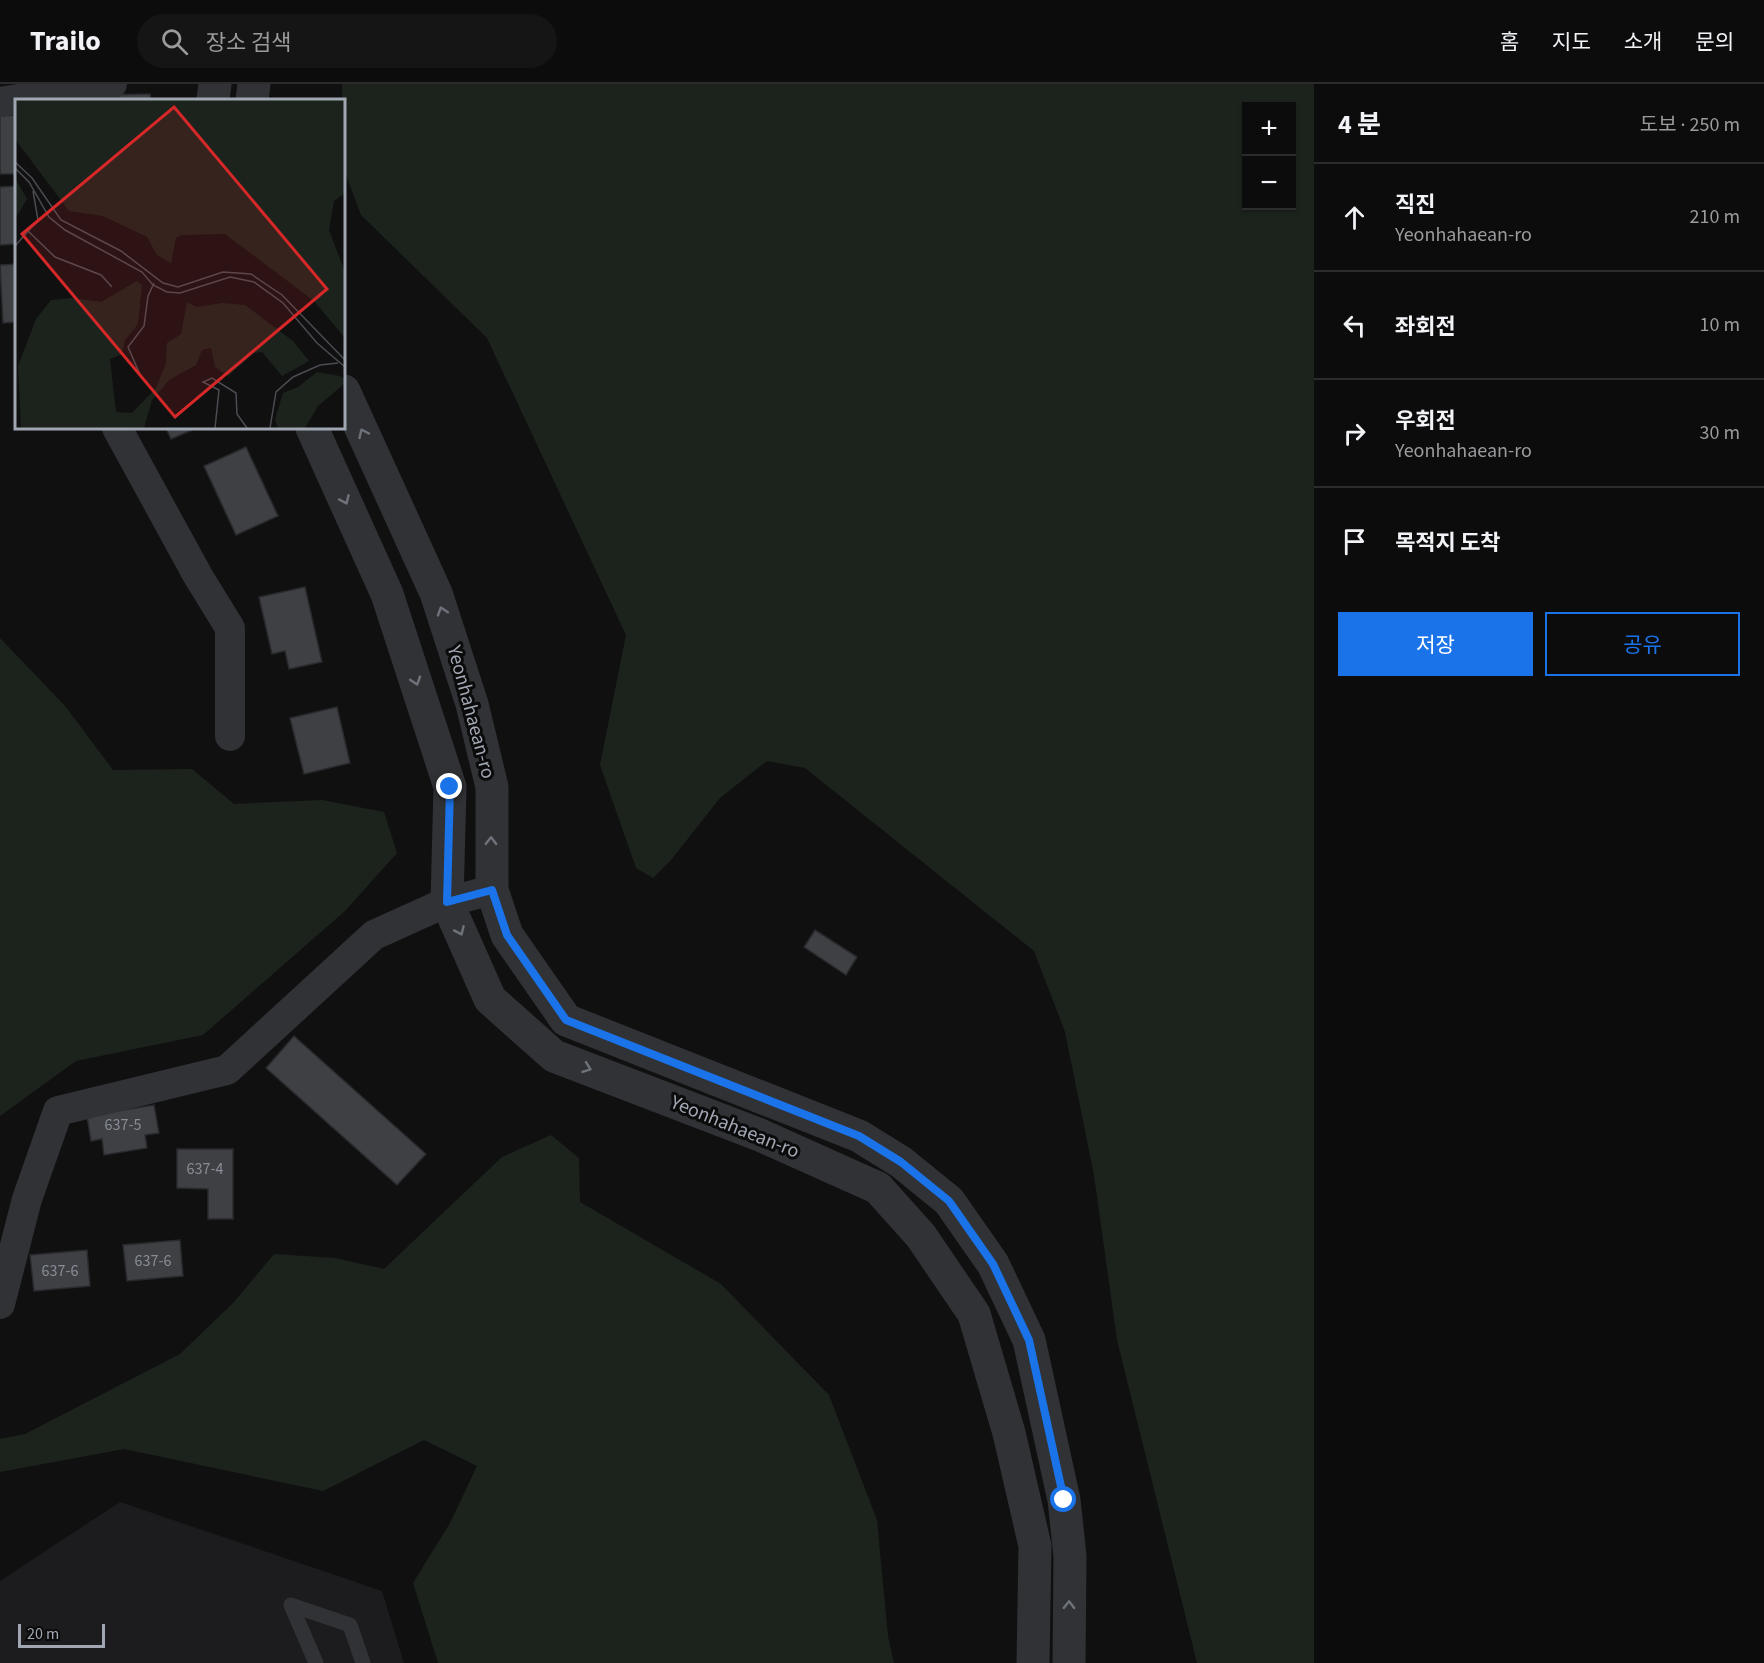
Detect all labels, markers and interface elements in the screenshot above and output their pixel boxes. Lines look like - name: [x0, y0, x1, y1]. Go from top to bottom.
- search box: [137, 14, 557, 68]
- text: Trailo: [30, 21, 101, 61]
- icon: search: [158, 25, 191, 58]
- text: 장소 검색: [206, 27, 291, 59]
- text: 홈: [1500, 27, 1519, 57]
- text: 지도: [1552, 27, 1591, 57]
- text: 소개: [1624, 27, 1662, 57]
- text: 문의: [1695, 27, 1734, 57]
- inset map: [15, 99, 345, 429]
- map controls: [1242, 102, 1296, 210]
- button: +: [1242, 102, 1296, 156]
- text: 4 분: [1338, 106, 1381, 143]
- text: 도보 · 250 m: [1640, 111, 1740, 139]
- button: −: [1242, 156, 1296, 210]
- text: 직진: [1395, 189, 1435, 221]
- icon: ahead: [1338, 201, 1371, 234]
- text: 210 m: [1690, 203, 1740, 231]
- text: Yeonhahaean-ro: [1395, 221, 1532, 249]
- icon: left: [1338, 309, 1371, 342]
- text: 좌회전: [1395, 311, 1456, 343]
- text: 10 m: [1700, 311, 1740, 339]
- text: 우회전: [1395, 405, 1456, 437]
- icon: right: [1338, 417, 1371, 450]
- text: 30 m: [1700, 419, 1740, 447]
- one-way arrow: [358, 428, 370, 439]
- text: Yeonhahaean-ro: [1395, 437, 1532, 465]
- one-way arrow: [338, 494, 350, 505]
- icon: arrive: [1338, 525, 1371, 558]
- text: 목적지 도착: [1395, 527, 1501, 559]
- one-way arrow: [436, 606, 449, 617]
- button: 저장: [1338, 612, 1533, 676]
- button: 공유: [1545, 612, 1740, 676]
- street label: Yeonhahaean-ro: [440, 641, 502, 782]
- one-way arrow: [409, 675, 421, 686]
- route end: [436, 773, 462, 799]
- one-way arrow: [485, 836, 497, 845]
- one-way arrow: [453, 925, 465, 936]
- one-way arrow: [581, 1061, 592, 1074]
- street label: Yeonhahaean-ro: [665, 1088, 804, 1166]
- house number: 637-5: [105, 1114, 141, 1136]
- house number: 637-4: [187, 1158, 223, 1180]
- house number: 637-6: [135, 1250, 171, 1272]
- house number: 637-6: [42, 1260, 78, 1282]
- route start: [1050, 1486, 1076, 1512]
- one-way arrow: [1062, 1600, 1075, 1609]
- scale bar: [18, 1621, 105, 1648]
- text: 20 m: [27, 1623, 59, 1645]

